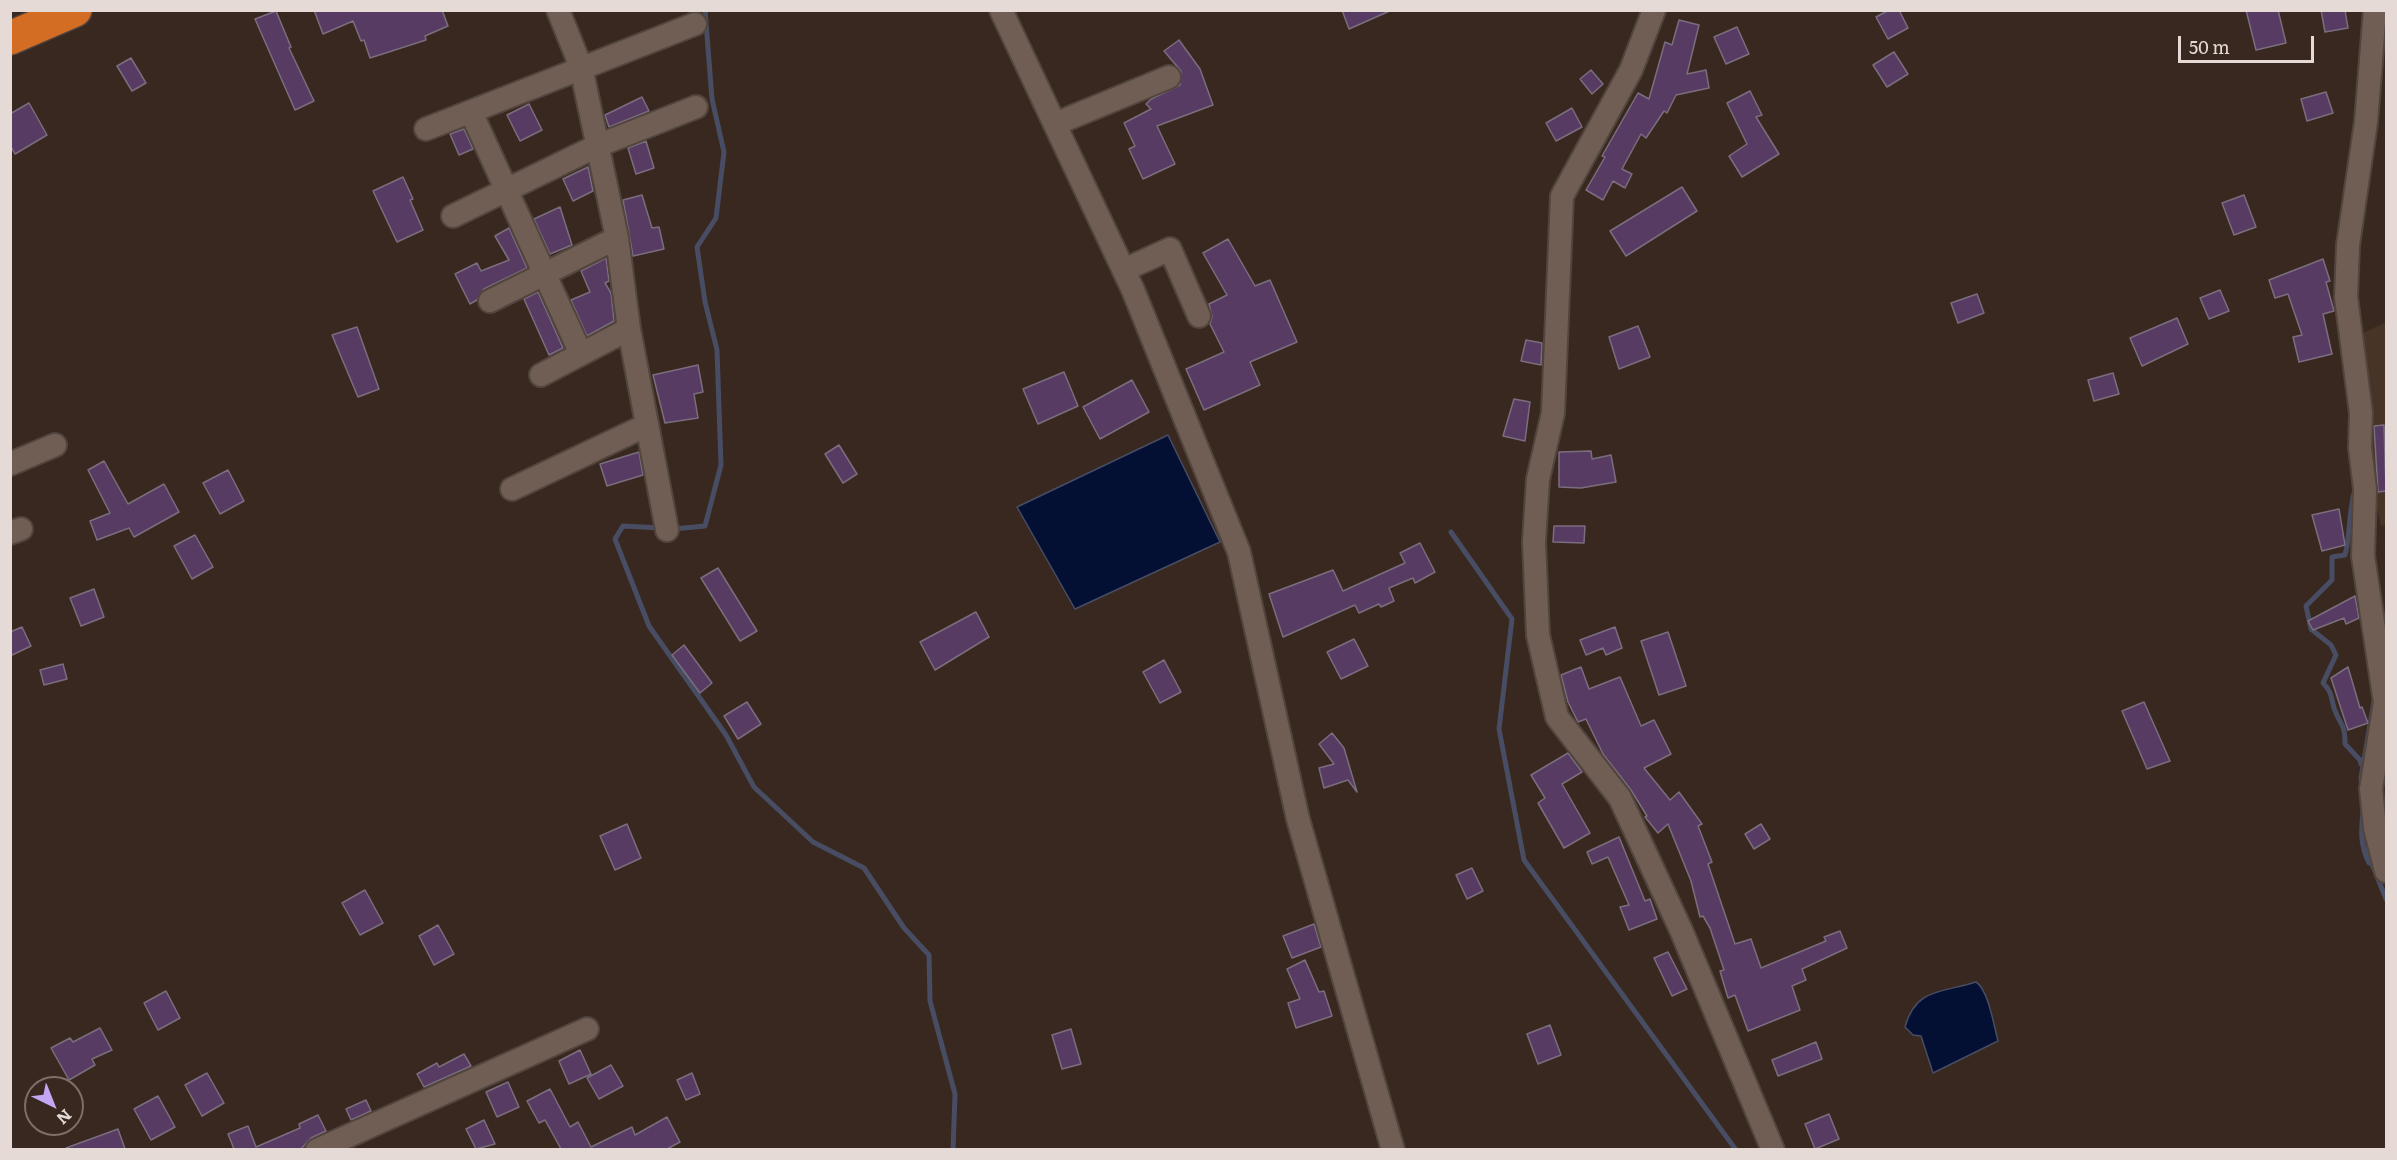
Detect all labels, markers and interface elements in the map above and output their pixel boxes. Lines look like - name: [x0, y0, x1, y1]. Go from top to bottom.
- scale bar: [2181, 24, 2318, 62]
- text: 50 m: [2189, 33, 2230, 60]
- north arrow: [24, 1076, 84, 1136]
- text: N: [52, 1104, 78, 1131]

